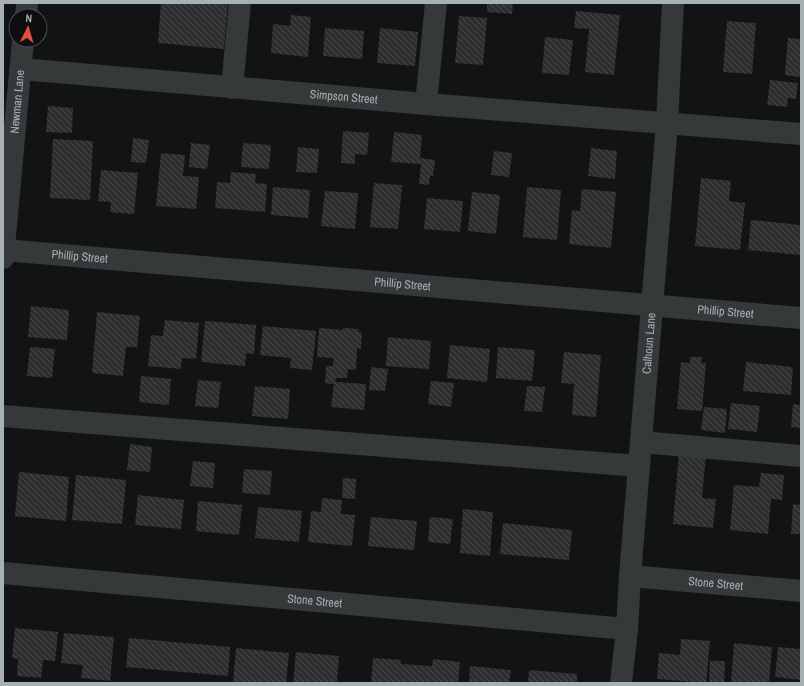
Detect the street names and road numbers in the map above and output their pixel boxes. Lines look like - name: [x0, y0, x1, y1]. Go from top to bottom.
- street label: Newman Lane: [6, 69, 28, 134]
- street label: Simpson Street: [309, 86, 379, 108]
- street label: Phillip Street: [51, 246, 109, 267]
- street label: Phillip Street: [374, 274, 432, 294]
- street label: Phillip Street: [697, 301, 754, 322]
- street label: Calhoun Lane: [639, 312, 659, 374]
- street label: Stone Street: [688, 573, 744, 594]
- street label: Stone Street: [287, 591, 343, 611]

